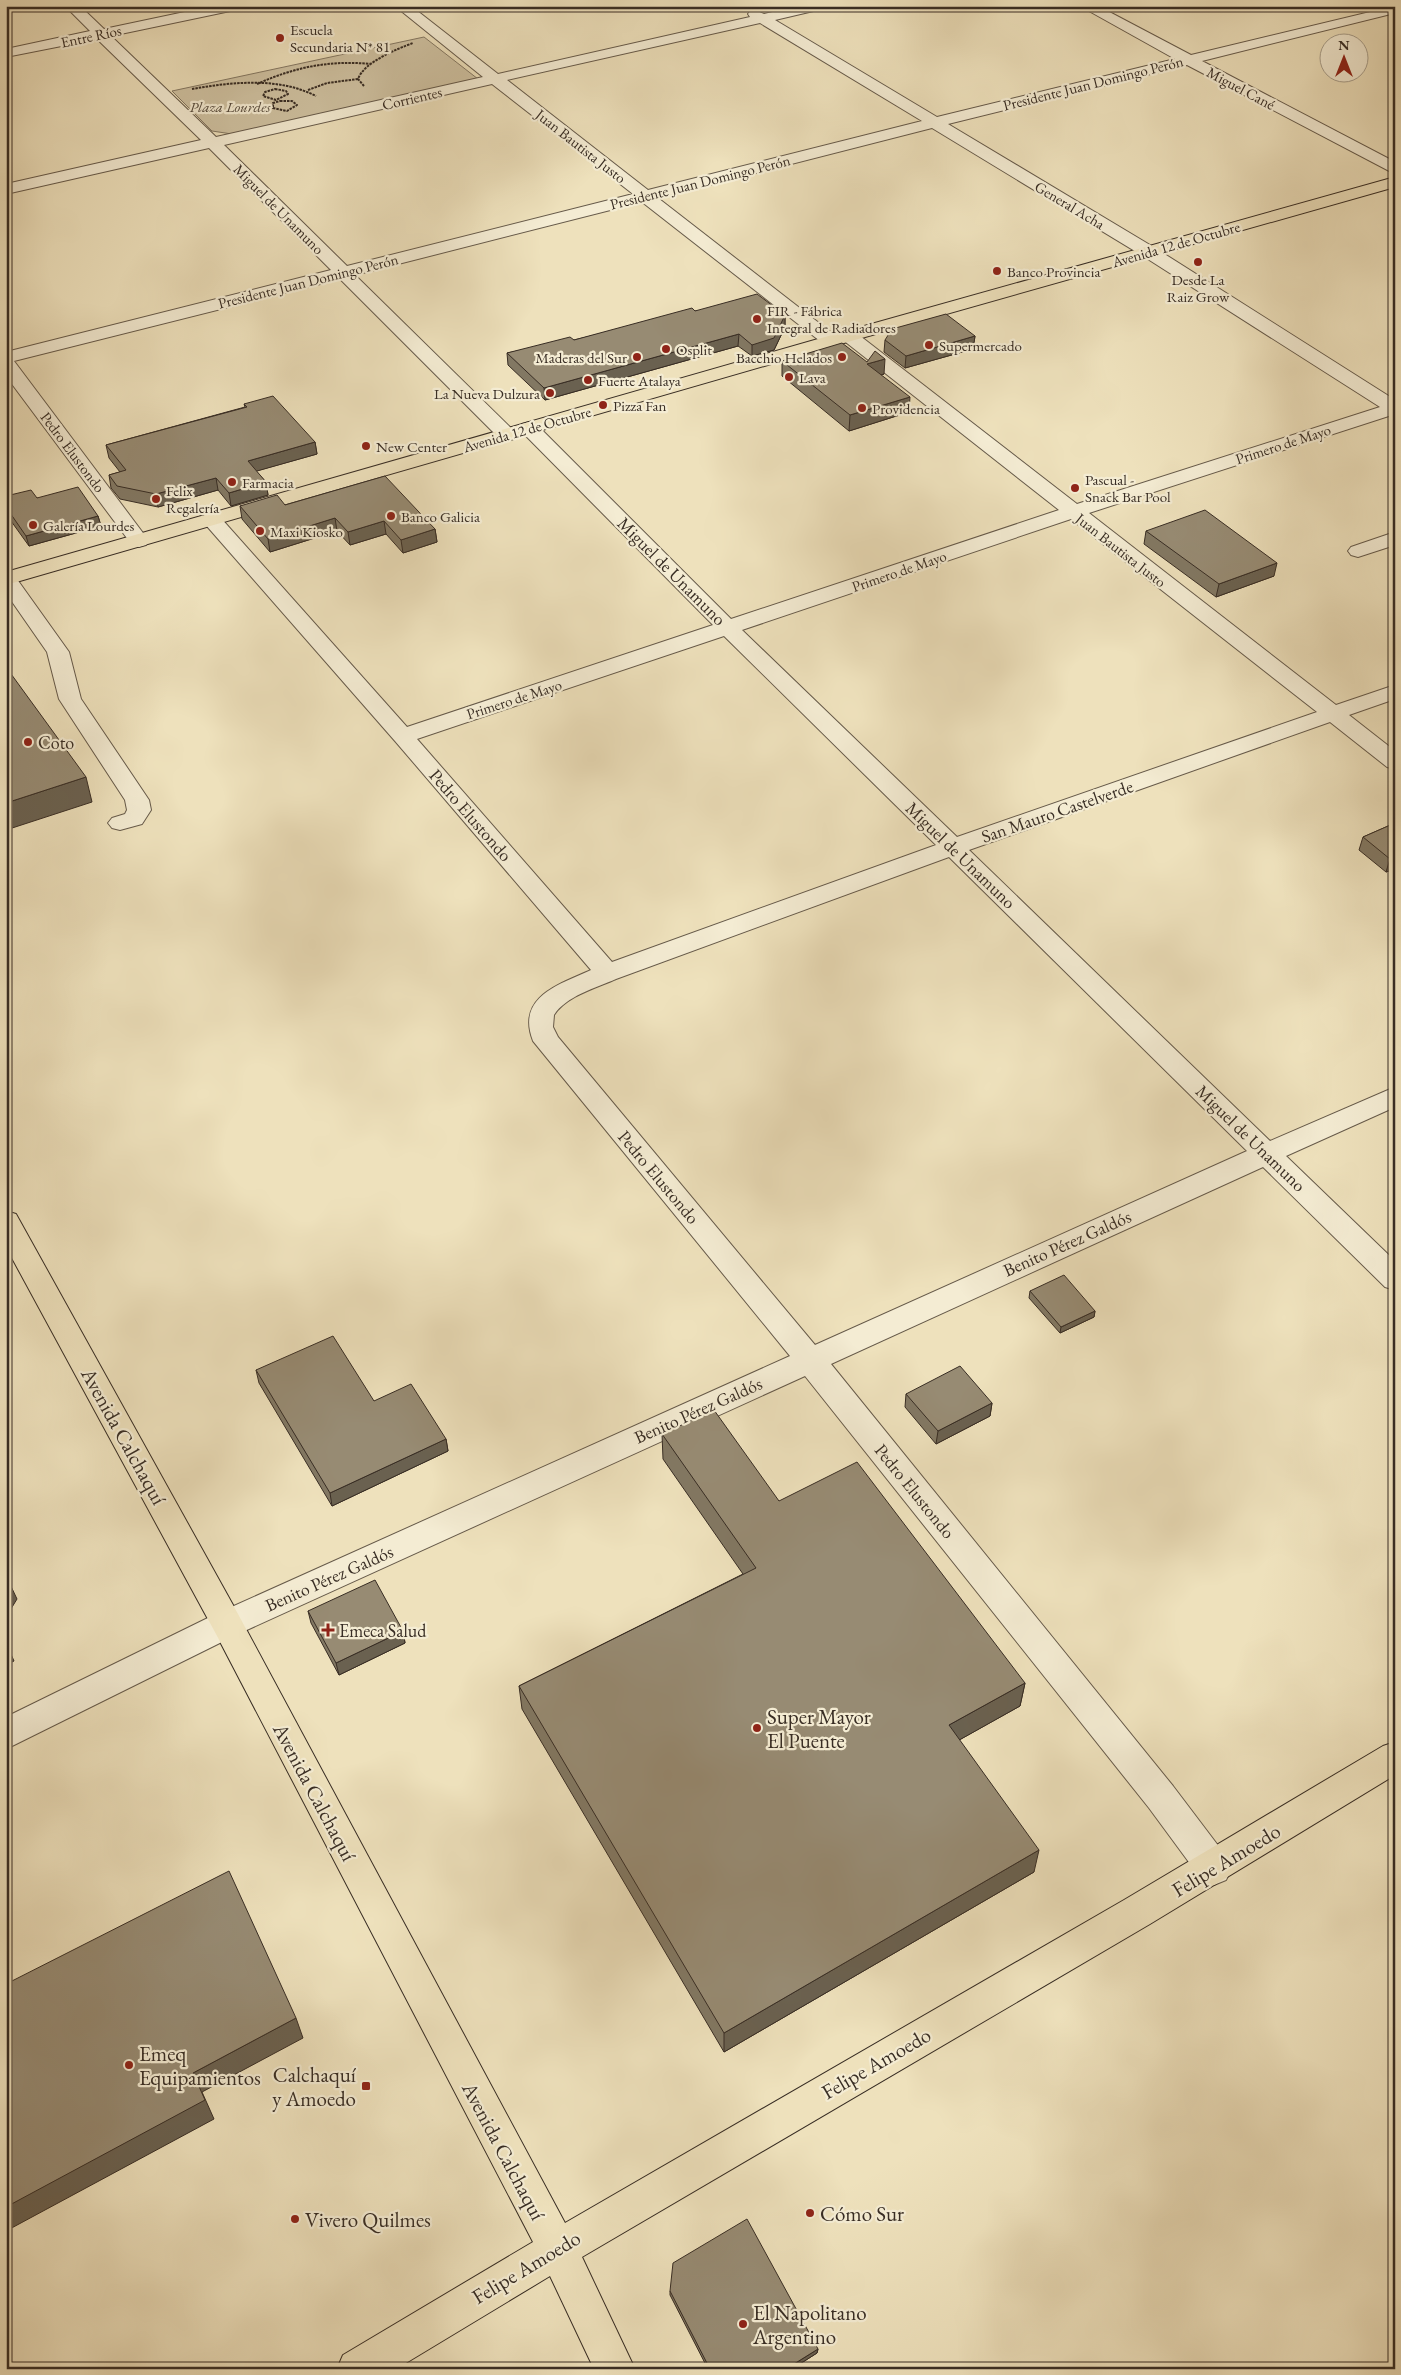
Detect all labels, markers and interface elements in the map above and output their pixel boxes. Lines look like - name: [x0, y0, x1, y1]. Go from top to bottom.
- street label: Entre Ríos: [59, 20, 123, 52]
- place label: Escuela Secundaria N* 81: [290, 20, 390, 56]
- marker: Escuela Secundaria N* 81: [274, 32, 286, 44]
- north arrow: [1318, 32, 1368, 82]
- text: N: [1338, 36, 1350, 54]
- street label: Presidente Juan Domingo Perón: [1001, 51, 1185, 115]
- street label: Miguel Cané: [1204, 62, 1278, 114]
- street label: Corrientes: [380, 82, 444, 114]
- park label: Plaza Lourdes: [190, 97, 271, 116]
- street label: Juan Bautista Justo: [530, 104, 630, 187]
- street label: Presidente Juan Domingo Perón: [608, 150, 792, 214]
- street label: Miguel de Unamuno: [230, 160, 328, 258]
- street label: General Acha: [1032, 177, 1108, 233]
- street label: Avenida 12 de Octubre: [1109, 217, 1242, 272]
- street label: Presidente Juan Domingo Perón: [216, 249, 400, 313]
- marker: Desde La Raiz Grow: [1192, 256, 1204, 268]
- place label: Banco Provincia: [1007, 262, 1100, 281]
- marker: Banco Provincia: [991, 265, 1003, 277]
- place label: Desde La Raiz Grow: [1167, 270, 1230, 306]
- place label: FIR - Fábrica Integral de Radiadores: [767, 301, 896, 337]
- marker: FIR - Fábrica Integral de Radiadores: [751, 313, 763, 325]
- place label: Supermercado: [939, 336, 1022, 355]
- marker: Supermercado: [923, 339, 935, 351]
- place label: Osplit: [676, 340, 712, 359]
- marker: Osplit: [660, 343, 672, 355]
- place label: Maderas del Sur: [536, 348, 627, 367]
- place label: Bacchio Helados: [736, 348, 832, 367]
- marker: Maderas del Sur: [631, 351, 643, 363]
- marker: Bacchio Helados: [836, 351, 848, 363]
- place label: Lava: [799, 368, 826, 387]
- place label: Fuerte Atalaya: [598, 371, 681, 390]
- marker: Lava: [783, 371, 795, 383]
- marker: Fuerte Atalaya: [582, 374, 594, 386]
- place label: La Nueva Dulzura: [434, 384, 540, 403]
- marker: La Nueva Dulzura: [544, 387, 556, 399]
- place label: Pizza Fan: [613, 396, 666, 415]
- marker: Pizza Fan: [597, 399, 609, 411]
- place label: Providencia: [872, 399, 940, 418]
- street label: Avenida 12 de Octubre: [460, 402, 593, 457]
- marker: Providencia: [856, 402, 868, 414]
- street label: Pedro Elustondo: [36, 408, 110, 496]
- street label: Primero de Mayo: [1233, 420, 1333, 468]
- place label: New Center: [376, 437, 447, 456]
- marker: New Center: [360, 440, 372, 452]
- place label: Pascual - Snack Bar Pool: [1085, 470, 1171, 506]
- place label: Farmacia: [242, 473, 294, 492]
- marker: Farmacia: [226, 476, 238, 488]
- place label: Felix Regalería: [166, 481, 219, 517]
- marker: Pascual - Snack Bar Pool: [1069, 482, 1081, 494]
- marker: Felix Regalería: [150, 493, 162, 505]
- place label: Banco Galicia: [401, 507, 480, 526]
- street label: Juan Bautista Justo: [1070, 508, 1170, 591]
- marker: Banco Galicia: [385, 510, 397, 522]
- street label: Miguel de Unamuno: [613, 512, 731, 630]
- place label: Galería Lourdes: [43, 516, 135, 535]
- marker: Galería Lourdes: [27, 519, 39, 531]
- place label: Maxi Kiosko: [270, 522, 343, 541]
- marker: Maxi Kiosko: [254, 525, 266, 537]
- street label: Primero de Mayo: [849, 546, 949, 596]
- street label: Primero de Mayo: [464, 675, 564, 723]
- place label: Coto: [38, 731, 74, 754]
- marker: Coto: [22, 736, 34, 748]
- street label: Pedro Elustondo: [424, 764, 518, 866]
- street label: San Mauro Castelverde: [978, 774, 1136, 848]
- street label: Miguel de Unamuno: [901, 797, 1021, 914]
- street label: Miguel de Unamuno: [1191, 1080, 1311, 1197]
- street label: Pedro Elustondo: [613, 1125, 705, 1229]
- street label: Benito Pérez Galdós: [999, 1204, 1135, 1281]
- street label: Avenida Calchaquí: [75, 1362, 173, 1510]
- street label: Benito Pérez Galdós: [630, 1371, 766, 1448]
- street label: Pedro Elustondo: [870, 1439, 960, 1543]
- street label: Benito Pérez Galdós: [261, 1539, 397, 1616]
- place label: Emeca Salud: [339, 1619, 427, 1642]
- marker: Emeca Salud: [321, 1623, 335, 1637]
- place label: Super Mayor El Puente: [767, 1703, 871, 1754]
- street label: Avenida Calchaquí: [267, 1717, 363, 1866]
- marker: Super Mayor El Puente: [751, 1722, 763, 1734]
- street label: Felipe Amoedo: [1167, 1817, 1285, 1903]
- street label: Felipe Amoedo: [816, 2021, 936, 2105]
- place label: Emeq Equipamientos: [139, 2040, 261, 2091]
- marker: Emeq Equipamientos: [123, 2059, 135, 2071]
- place label: Calchaquí y Amoedo: [272, 2061, 357, 2112]
- street label: Avenida Calchaquí: [456, 2076, 552, 2225]
- marker: Calchaquí y Amoedo: [360, 2080, 372, 2092]
- place label: Cómo Sur: [820, 2200, 904, 2227]
- place label: Vivero Quilmes: [305, 2206, 431, 2234]
- marker: Cómo Sur: [804, 2207, 816, 2219]
- marker: Vivero Quilmes: [289, 2213, 301, 2225]
- street label: Felipe Amoedo: [467, 2224, 585, 2310]
- place label: El Napolitano Argentino: [752, 2299, 867, 2350]
- marker: El Napolitano Argentino: [737, 2318, 749, 2330]

